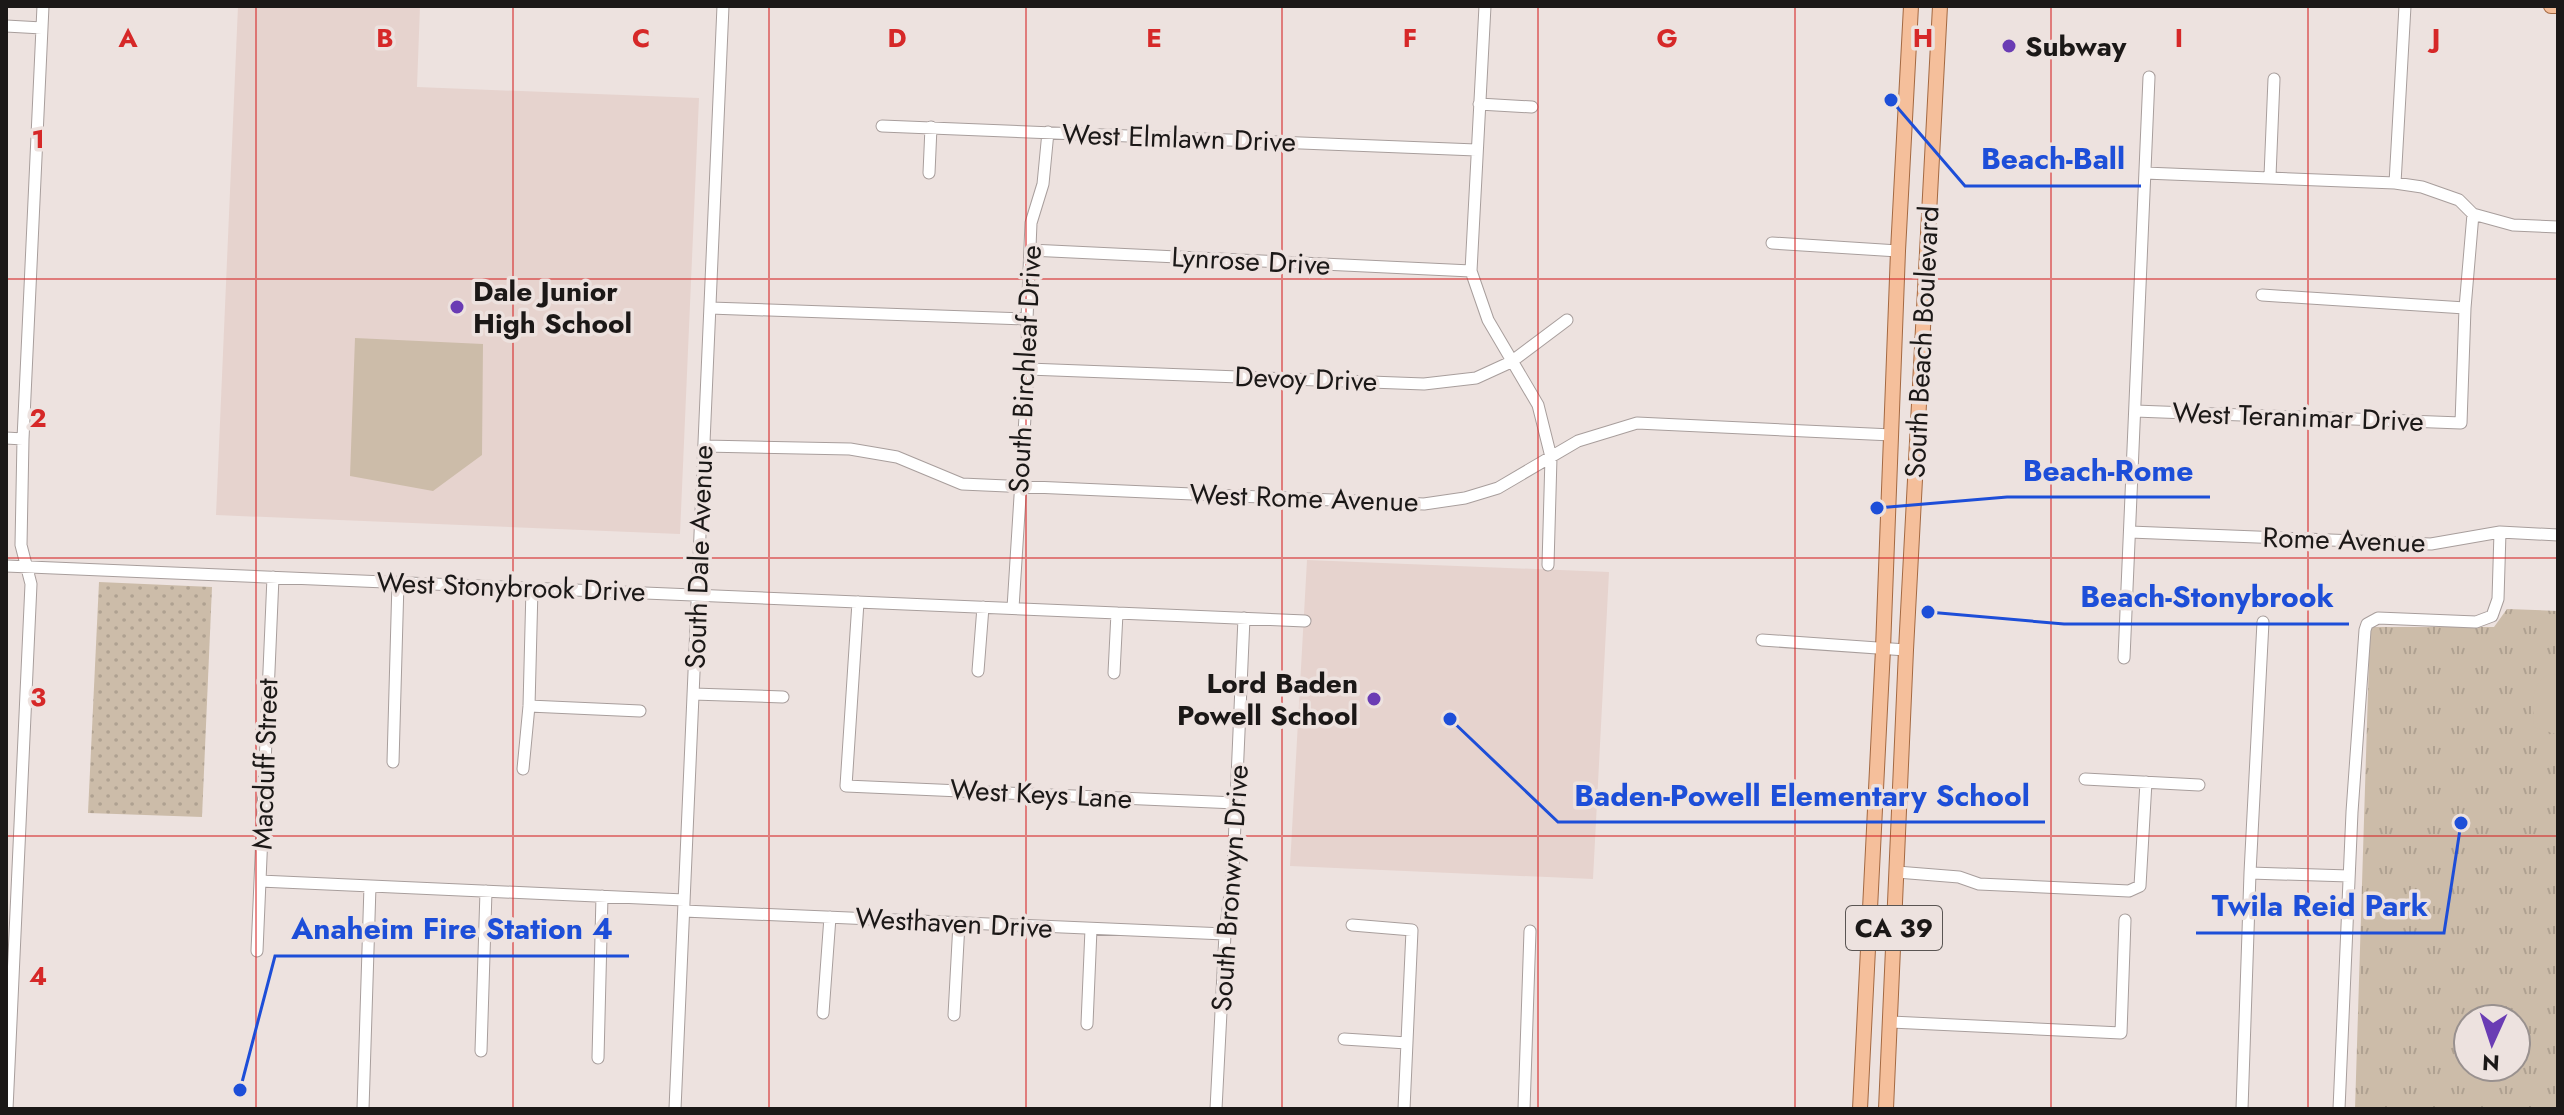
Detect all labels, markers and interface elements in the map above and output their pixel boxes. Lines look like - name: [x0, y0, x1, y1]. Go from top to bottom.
- text: A: [117, 19, 138, 57]
- text: B: [376, 19, 394, 57]
- text: C: [632, 19, 650, 57]
- text: D: [887, 19, 907, 57]
- text: E: [1146, 19, 1162, 57]
- text: F: [1403, 19, 1417, 57]
- text: G: [1656, 19, 1678, 57]
- text: H: [1913, 19, 1933, 57]
- text: I: [2175, 19, 2183, 57]
- text: J: [2427, 19, 2440, 57]
- place label: Subway: [2025, 26, 2127, 67]
- marker: Subway: [2000, 37, 2018, 55]
- street label: West Elmlawn Drive: [1061, 113, 1297, 163]
- text: 1: [31, 120, 45, 158]
- callout: Beach-Ball: [1965, 132, 2141, 186]
- text: Beach-Ball: [1981, 137, 2125, 180]
- street label: South Beach Boulevard: [1894, 205, 1950, 479]
- street label: Lynrose Drive: [1171, 236, 1331, 286]
- street label: South Birchleaf Drive: [998, 244, 1052, 494]
- place label: Dale Junior High School: [473, 271, 632, 344]
- marker: Dale Junior High School: [448, 298, 466, 316]
- street label: Devoy Drive: [1234, 356, 1378, 402]
- street label: West Teranimar Drive: [2172, 392, 2424, 442]
- text: 2: [29, 399, 47, 437]
- callout: Beach-Rome: [2007, 443, 2210, 497]
- street label: South Dale Avenue: [675, 444, 723, 670]
- text: Beach-Rome: [2023, 449, 2193, 492]
- street label: West Rome Avenue: [1189, 474, 1419, 522]
- street label: Rome Avenue: [2262, 517, 2426, 563]
- street label: West Stonybrook Drive: [376, 562, 646, 612]
- callout: Beach-Stonybrook: [2064, 570, 2349, 624]
- text: Beach-Stonybrook: [2080, 575, 2335, 618]
- place label: Lord Baden Powell School: [1177, 663, 1358, 736]
- street label: Macduff Street: [242, 677, 288, 850]
- text: 3: [30, 678, 46, 716]
- marker: Lord Baden Powell School: [1365, 690, 1383, 708]
- street label: South Bronwyn Drive: [1201, 763, 1259, 1013]
- callout: Baden-Powell Elementary School: [1558, 768, 2045, 822]
- street label: West Keys Lane: [949, 769, 1133, 819]
- text: Baden-Powell Elementary School: [1574, 774, 2030, 817]
- callout: Twila Reid Park: [2196, 879, 2444, 933]
- text: Twila Reid Park: [2212, 884, 2429, 927]
- street label: Westhaven Drive: [854, 897, 1054, 949]
- callout: Anaheim Fire Station 4: [275, 902, 629, 956]
- road number: CA 39: [1846, 906, 1942, 950]
- text: Anaheim Fire Station 4: [290, 907, 613, 950]
- text: 4: [29, 957, 47, 995]
- north arrow: [2452, 1003, 2532, 1083]
- text: N: [2481, 1047, 2501, 1079]

